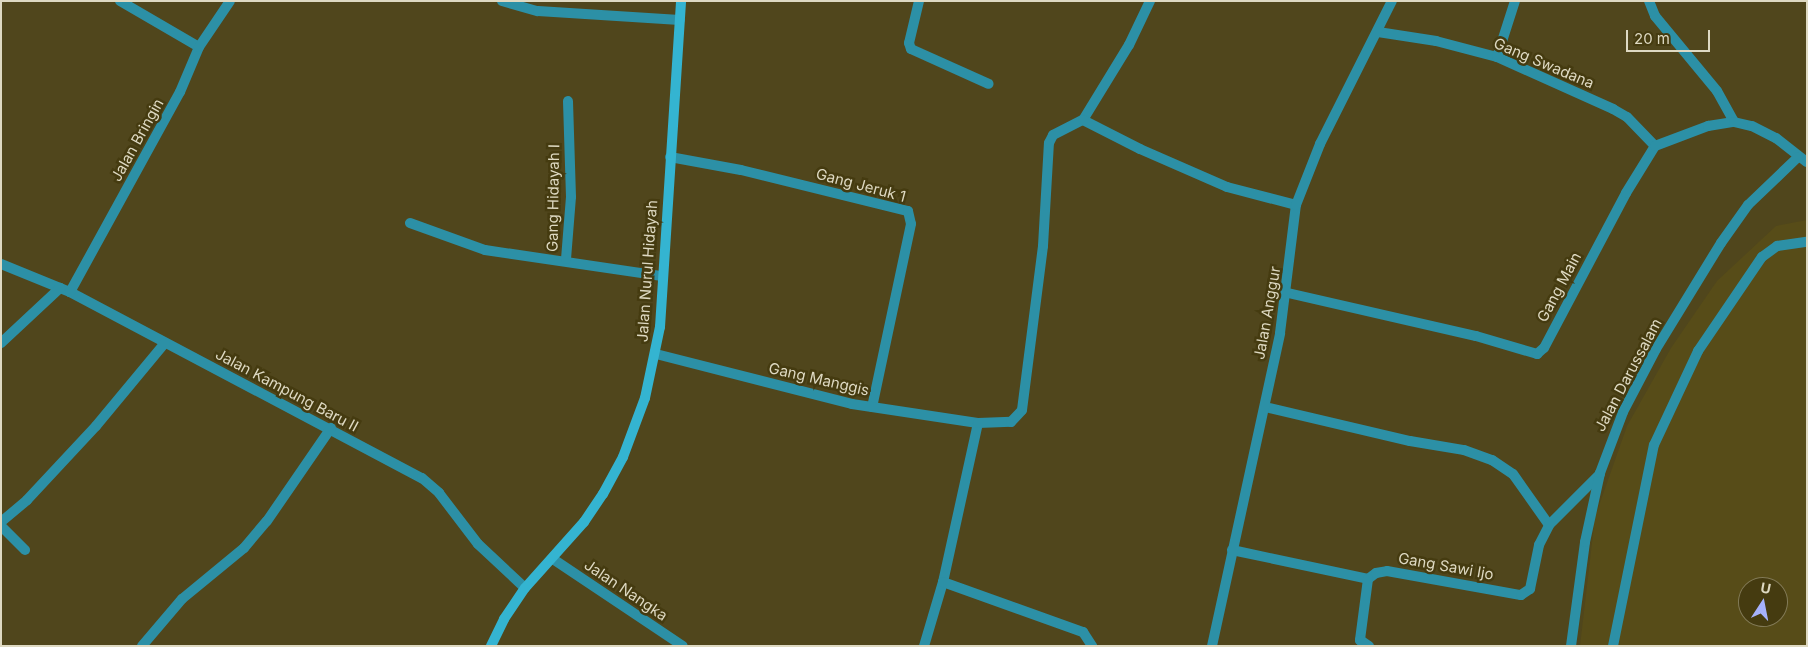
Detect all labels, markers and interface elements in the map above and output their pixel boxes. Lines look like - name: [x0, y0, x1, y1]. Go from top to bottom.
- scale bar: [1628, 20, 1712, 52]
- text: 20 m: [1634, 29, 1670, 48]
- street label: Gang Swadana: [1491, 34, 1597, 92]
- street label: Jalan Bringin: [107, 95, 167, 185]
- street label: Gang Hidayah I: [543, 144, 563, 252]
- street label: Gang Jeruk 1: [814, 164, 908, 206]
- street label: Jalan Nurul Hidayah: [633, 199, 661, 343]
- street label: Gang Main: [1533, 249, 1585, 325]
- street label: Jalan Anggur: [1250, 265, 1284, 361]
- street label: Jalan Darussalam: [1591, 315, 1665, 435]
- street label: Jalan Kampung Baru II: [213, 345, 361, 435]
- street label: Gang Manggis: [767, 359, 871, 399]
- street label: Gang Sawi Ijo: [1397, 549, 1495, 583]
- street label: Jalan Nangka: [581, 556, 671, 624]
- north arrow: [1738, 577, 1788, 627]
- text: U: [1759, 578, 1772, 597]

